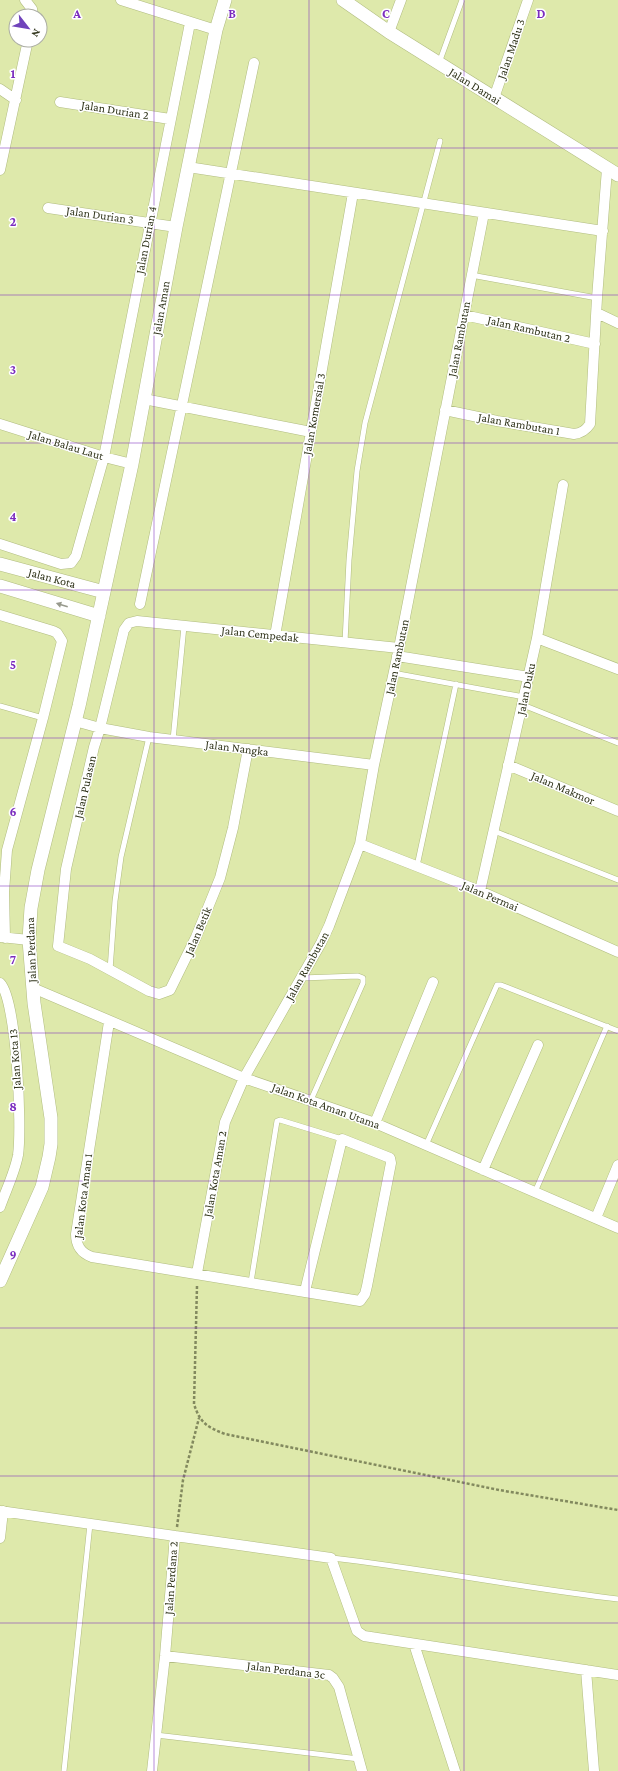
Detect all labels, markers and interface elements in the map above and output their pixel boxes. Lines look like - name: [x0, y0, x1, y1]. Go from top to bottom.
- text: A: [72, 6, 81, 21]
- text: B: [228, 6, 236, 21]
- text: C: [382, 6, 390, 21]
- text: D: [537, 6, 546, 21]
- north arrow: [8, 8, 48, 48]
- street label: Jalan Madu 3: [494, 17, 528, 82]
- text: N: [29, 27, 44, 40]
- street label: Jalan Damai: [446, 64, 503, 107]
- text: 1: [11, 66, 16, 81]
- street label: Jalan Durian 2: [79, 98, 150, 122]
- street label: Jalan Durian 3: [64, 203, 135, 227]
- street label: Jalan Durian 4: [132, 205, 159, 276]
- text: 2: [10, 214, 17, 229]
- street label: Jalan Aman: [149, 279, 173, 337]
- street label: Jalan Rambutan: [445, 299, 473, 379]
- street label: Jalan Rambutan 2: [485, 312, 572, 345]
- text: 3: [10, 362, 16, 377]
- street label: Jalan Komersial 3: [300, 372, 328, 457]
- street label: Jalan Rambutan 1: [476, 410, 561, 438]
- street label: Jalan Balau Laut: [26, 427, 106, 463]
- text: 4: [9, 509, 17, 524]
- street label: Jalan Kota: [26, 565, 78, 591]
- one-way arrow: [55, 602, 67, 608]
- street label: Jalan Rambutan: [382, 617, 412, 697]
- street label: Jalan Cempedak: [220, 623, 300, 645]
- text: 5: [10, 657, 16, 672]
- street label: Jalan Duku: [513, 661, 538, 717]
- street label: Jalan Nangka: [204, 737, 270, 759]
- street label: Jalan Pulasan: [71, 754, 99, 821]
- street label: Jalan Makmor: [528, 768, 598, 808]
- text: 6: [9, 804, 17, 819]
- street label: Jalan Permai: [459, 877, 520, 914]
- street label: Jalan Betik: [181, 904, 215, 958]
- street label: Jalan Perdana: [23, 917, 39, 984]
- street label: Jalan Rambutan: [282, 929, 332, 1004]
- text: 7: [10, 952, 16, 967]
- street label: Jalan Kota 13: [6, 1028, 24, 1091]
- street label: Jalan Kota Aman Utama: [269, 1080, 382, 1132]
- text: 8: [9, 1099, 17, 1114]
- street label: Jalan Kota Aman 2: [200, 1129, 230, 1219]
- street label: Jalan Kota Aman 1: [71, 1153, 95, 1240]
- text: 9: [9, 1247, 17, 1262]
- street label: Jalan Perdana 2: [161, 1541, 181, 1616]
- street label: Jalan Perdana 3c: [245, 1658, 326, 1682]

